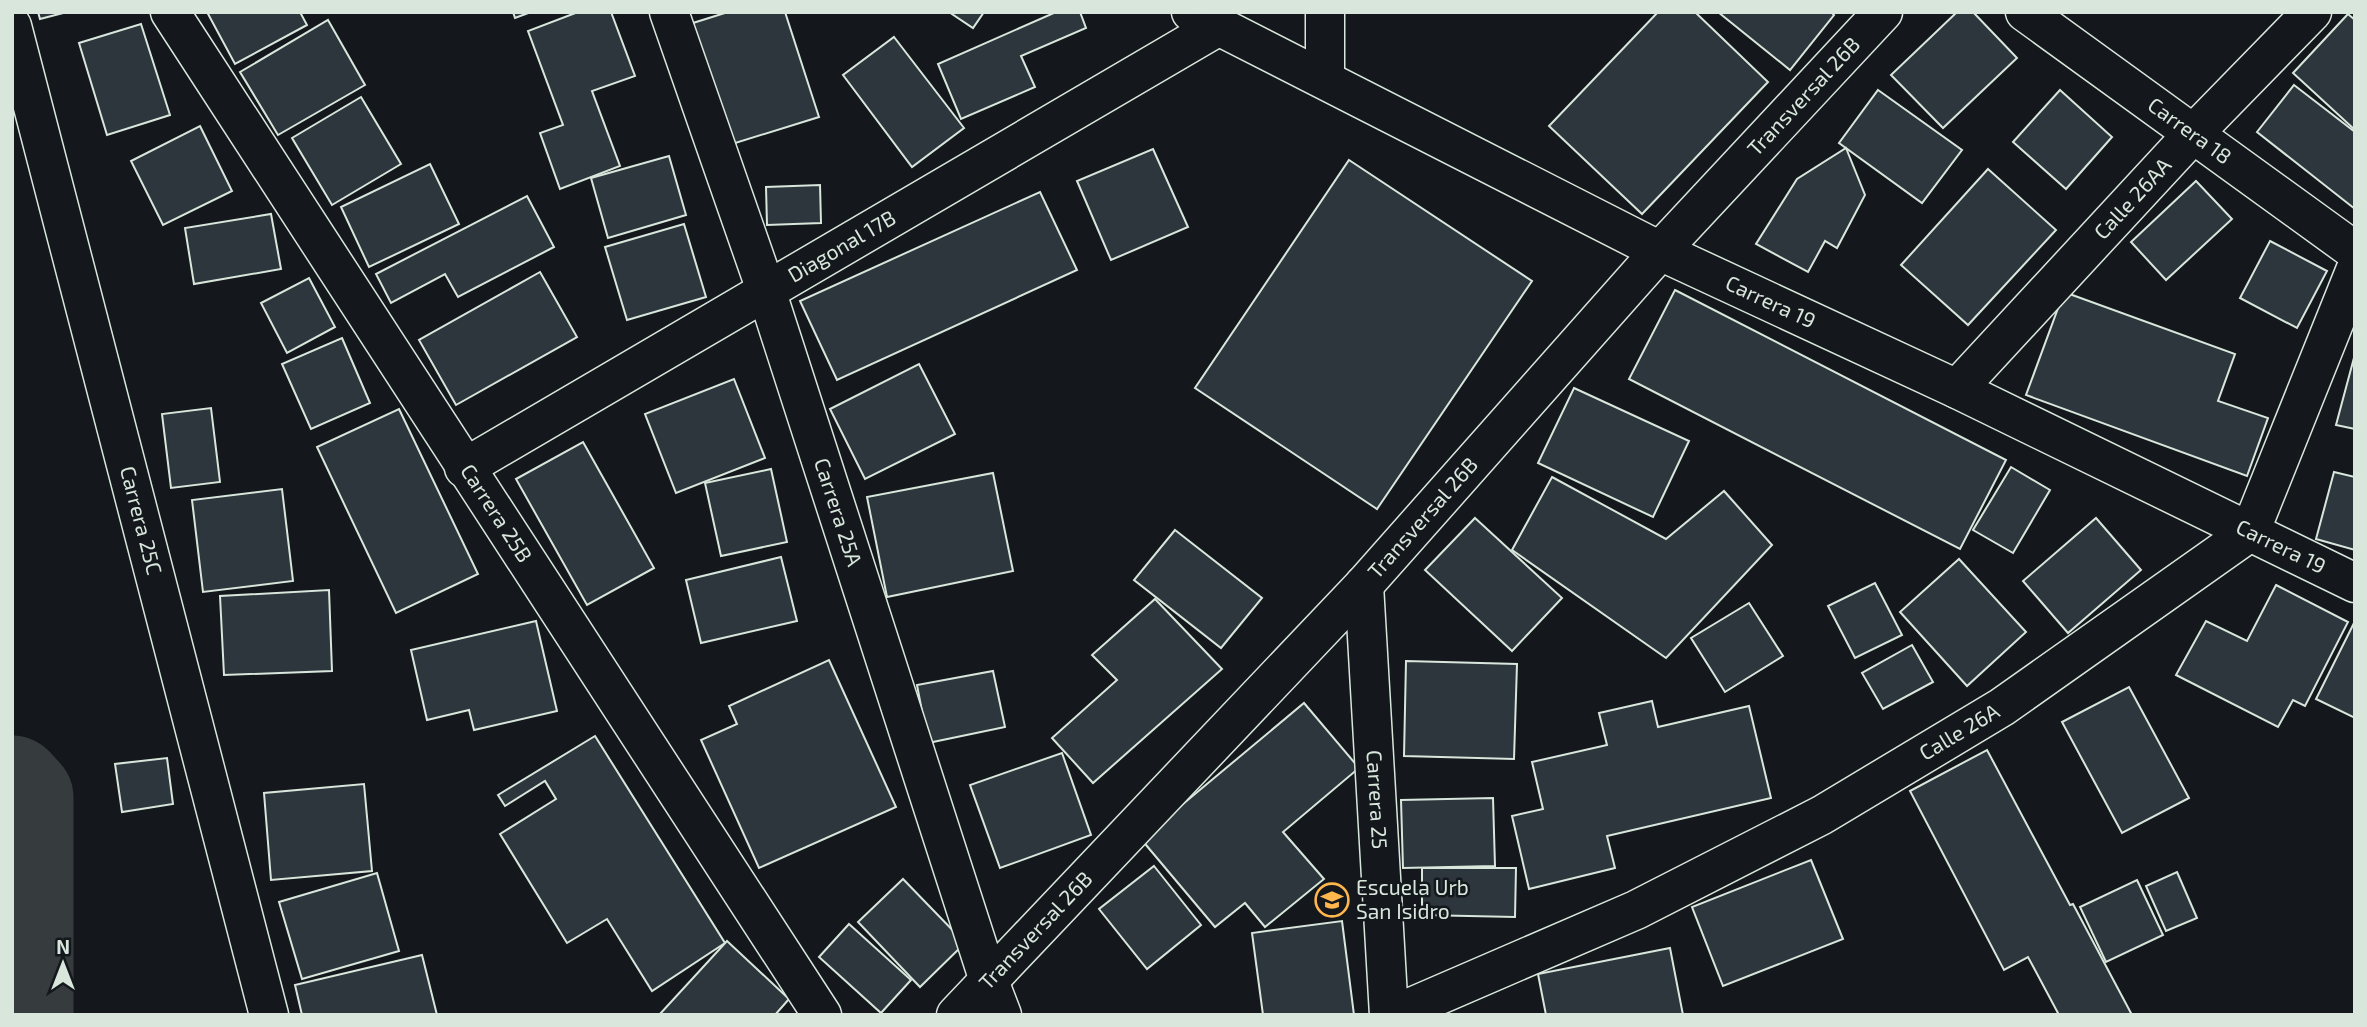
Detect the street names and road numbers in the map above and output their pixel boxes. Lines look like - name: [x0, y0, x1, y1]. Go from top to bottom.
- street label: Transversal 26B: [1741, 31, 1864, 160]
- street label: Carrera 18: [2144, 91, 2237, 168]
- street label: Calle 26AA: [2088, 152, 2176, 244]
- street label: Diagonal 17B: [783, 204, 900, 287]
- street label: Carrera 19: [1722, 269, 1820, 333]
- street label: Transversal 26B: [1362, 452, 1482, 583]
- street label: Carrera 25A: [810, 455, 868, 569]
- street label: Carrera 25B: [456, 459, 538, 566]
- street label: Carrera 25C: [116, 463, 168, 577]
- street label: Carrera 19: [2233, 513, 2330, 578]
- street label: Calle 26A: [1914, 698, 2003, 765]
- street label: Carrera 25: [1363, 749, 1393, 850]
- street label: Transversal 26B: [973, 866, 1097, 994]

